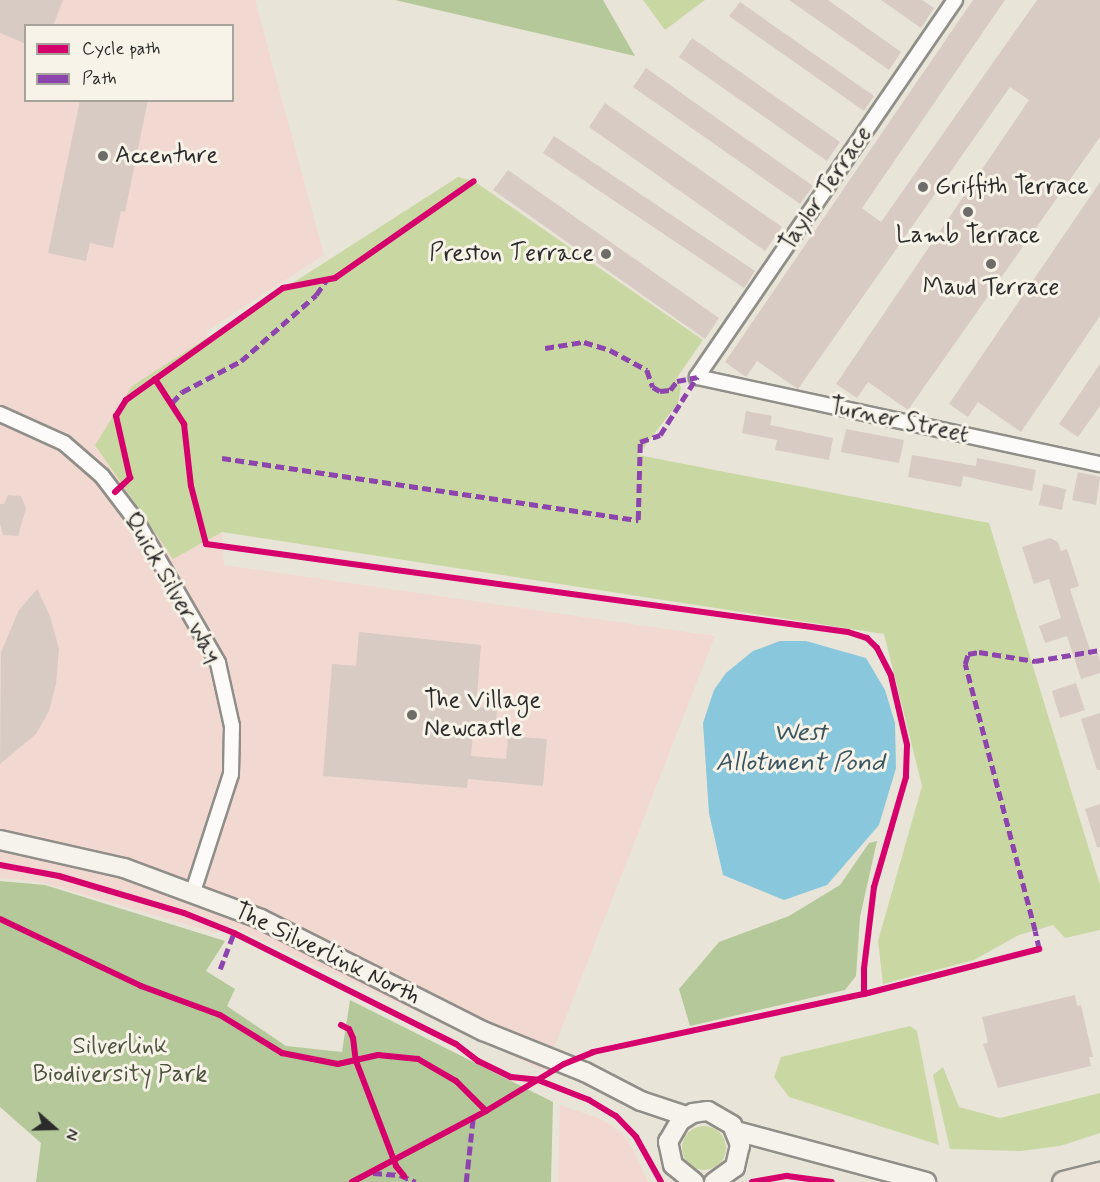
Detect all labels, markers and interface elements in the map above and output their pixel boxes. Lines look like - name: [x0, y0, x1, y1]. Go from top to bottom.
- legend: [24, 24, 234, 102]
- text: Cycle path: [82, 37, 160, 61]
- text: Path: [82, 67, 117, 91]
- street label: Taylor Terrace: [775, 123, 877, 255]
- place label: Accenture: [115, 142, 218, 170]
- marker: Accenture: [96, 149, 110, 163]
- place label: Griffith Terrace: [935, 173, 1089, 201]
- marker: Griffith Terrace: [916, 180, 930, 194]
- marker: Lamb Terrace: [961, 205, 975, 219]
- place label: Lamb Terrace: [896, 222, 1040, 250]
- place label: Preston Terrace: [440, 240, 594, 268]
- marker: Preston Terrace: [599, 247, 613, 261]
- marker: Maud Terrace: [984, 257, 998, 271]
- place label: Maud Terrace: [924, 274, 1058, 302]
- street label: Turner Street: [825, 392, 973, 450]
- street label: Quick Silver Way: [116, 506, 228, 670]
- place label: The Village Newcastle: [424, 687, 532, 743]
- marker: The Village Newcastle: [405, 708, 419, 722]
- water label: West Allotment Pond: [715, 718, 885, 780]
- street label: The Silverlink North: [231, 897, 423, 1011]
- park label: Silverlink Biodiversity Park: [33, 1033, 207, 1089]
- north arrow: [24, 1098, 84, 1158]
- text: N: [60, 1126, 83, 1143]

